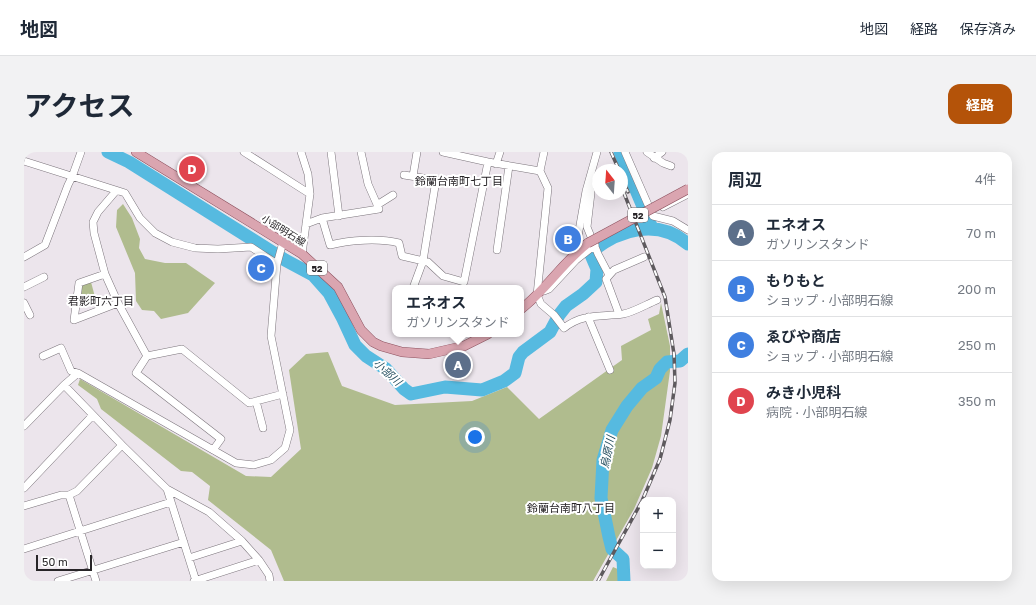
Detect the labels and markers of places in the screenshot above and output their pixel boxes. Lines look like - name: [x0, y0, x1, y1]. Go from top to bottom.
- pin: D: [179, 154, 205, 184]
- pin: B: [555, 224, 581, 254]
- pin: C: [248, 253, 274, 283]
- pin: A: [445, 350, 471, 380]

